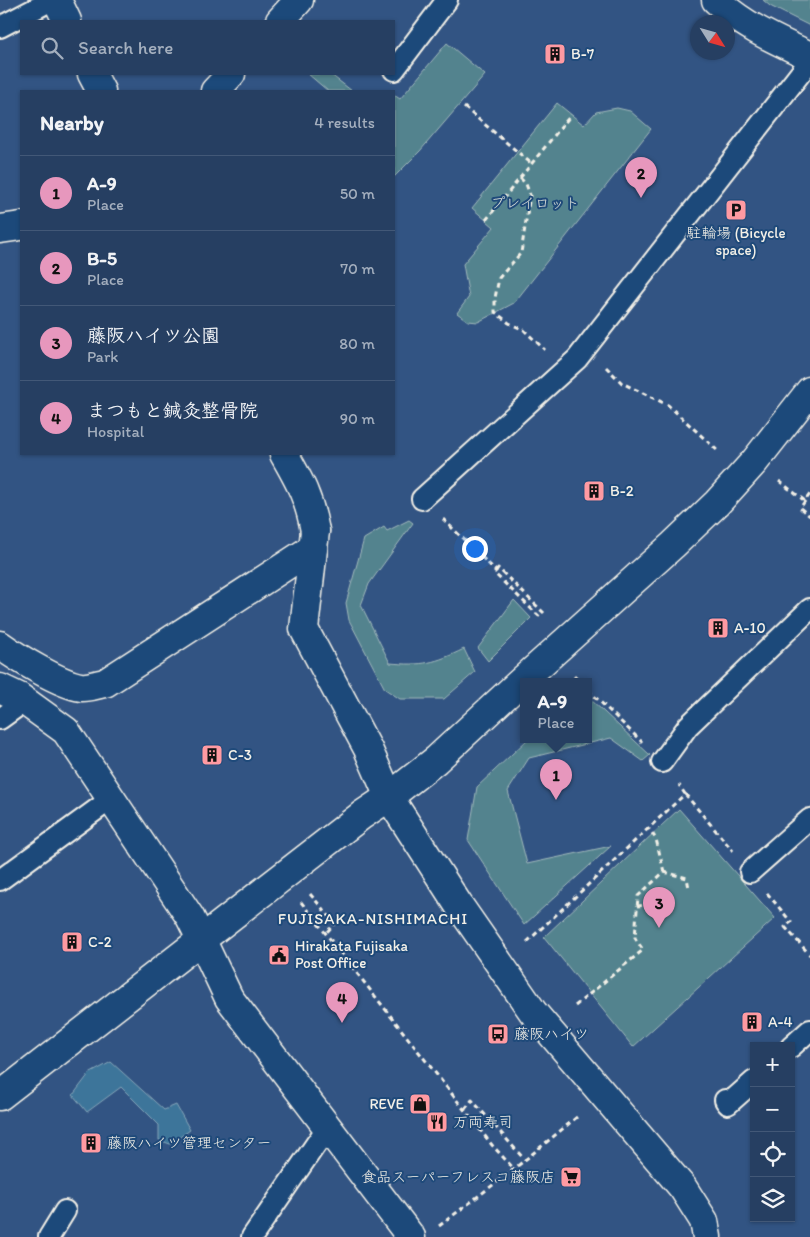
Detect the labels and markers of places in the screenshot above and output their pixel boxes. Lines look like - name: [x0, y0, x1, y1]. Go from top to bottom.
- building icon: B-7: [543, 42, 567, 66]
- place label: B-7: [571, 45, 595, 63]
- pin: 2: [625, 157, 657, 198]
- parking icon: 駐輪場 (Bicycle space): [724, 198, 748, 222]
- place label: 駐輪場 (Bicycle space): [686, 224, 786, 259]
- building icon: B-2: [582, 479, 606, 503]
- place label: B-2: [610, 482, 634, 500]
- building icon: A-10: [706, 616, 730, 640]
- place label: A-10: [734, 619, 766, 637]
- building icon: C-3: [200, 743, 224, 767]
- place label: C-3: [228, 746, 252, 764]
- pin: 1: [540, 759, 572, 800]
- pin: 3: [643, 887, 675, 928]
- building icon: C-2: [60, 930, 84, 954]
- place label: C-2: [88, 933, 112, 951]
- place label: Hirakata Fujisaka Post Office: [295, 937, 408, 972]
- public building icon: Hirakata Fujisaka Post Office: [267, 943, 291, 967]
- pin: 4: [326, 982, 358, 1023]
- building icon: A-4: [740, 1010, 764, 1034]
- place label: A-4: [768, 1013, 793, 1031]
- bus stop icon: 藤阪ハイツ: [486, 1022, 510, 1046]
- place label: 藤阪ハイツ: [514, 1025, 589, 1043]
- shop icon: REVE: [408, 1092, 432, 1116]
- place label: REVE: [369, 1095, 404, 1113]
- restaurant icon: 万両寿司: [425, 1110, 449, 1134]
- place label: 万両寿司: [453, 1113, 513, 1131]
- building icon: 藤阪ハイツ管理センター: [79, 1131, 103, 1155]
- place label: 藤阪ハイツ管理センター: [107, 1134, 271, 1152]
- supermarket icon: 食品スーパーフレスコ藤阪店: [559, 1165, 583, 1189]
- place label: 食品スーパーフレスコ藤阪店: [361, 1168, 555, 1186]

